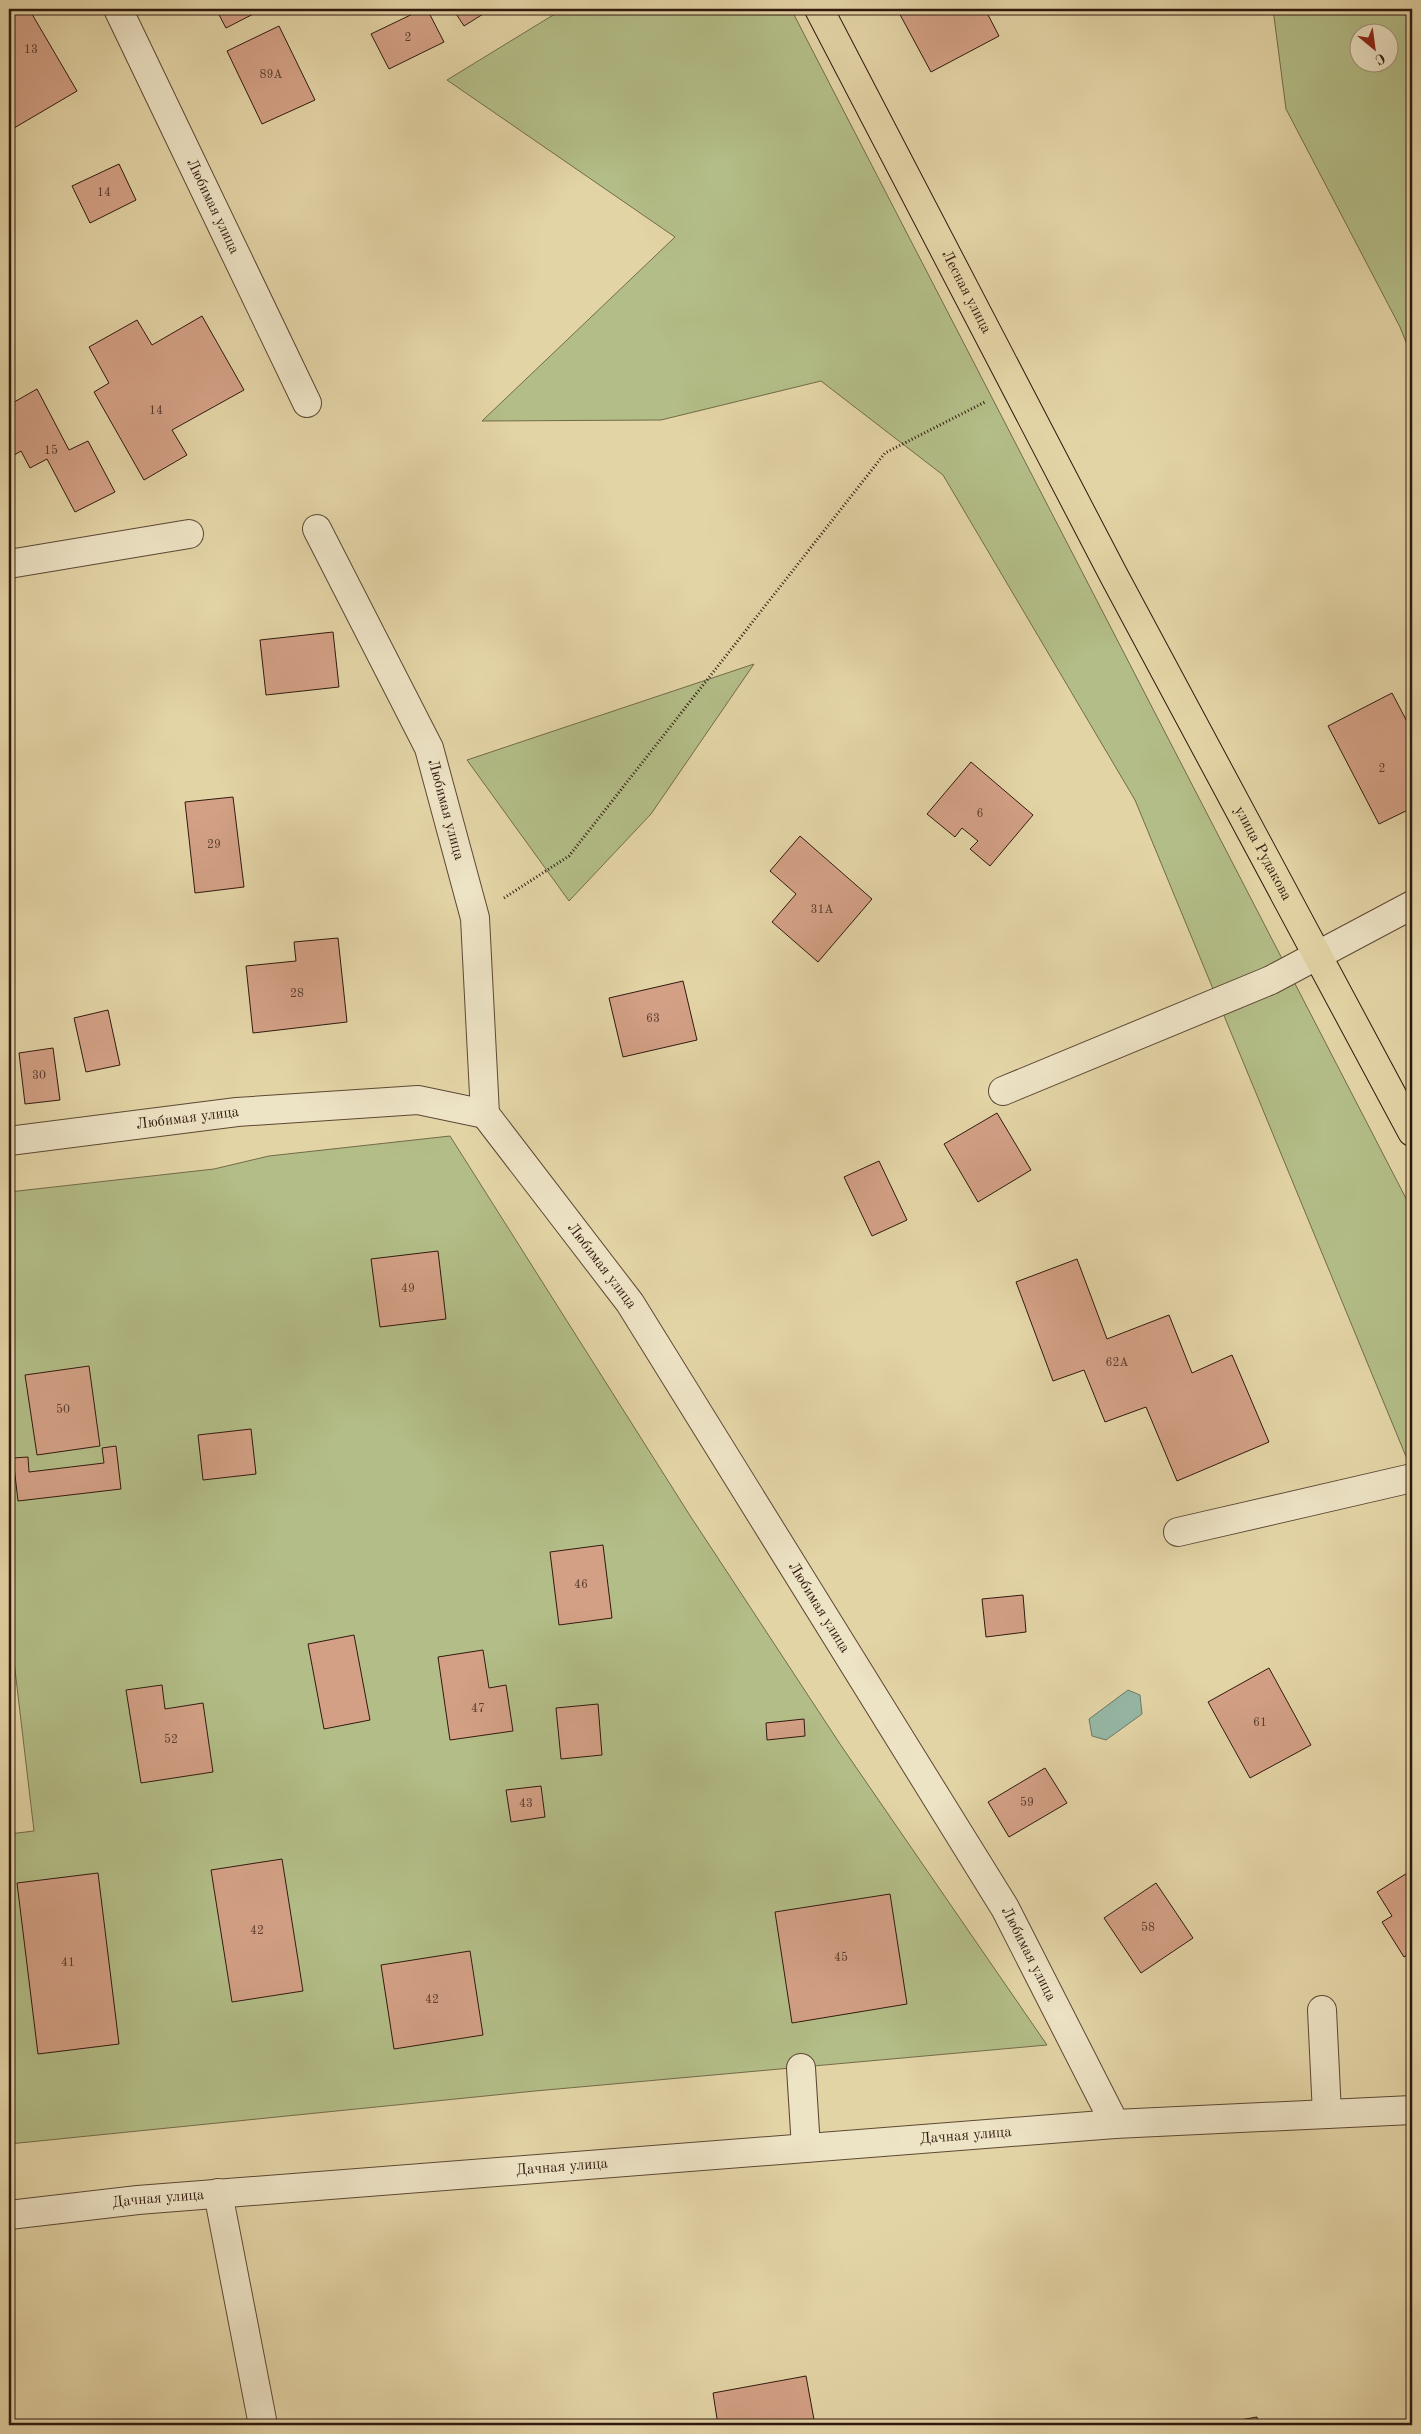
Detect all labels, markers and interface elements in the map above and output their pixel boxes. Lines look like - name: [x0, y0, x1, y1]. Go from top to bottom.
- north arrow: [1348, 22, 1398, 72]
- house number: 2: [405, 32, 411, 44]
- house number: 13: [24, 44, 38, 56]
- text: С: [1372, 50, 1387, 67]
- house number: 89А: [259, 69, 283, 81]
- street label: Любимая улица: [184, 156, 242, 257]
- house number: 14: [97, 187, 111, 199]
- street label: Лесная улица: [939, 248, 994, 336]
- house number: 14: [149, 405, 163, 417]
- house number: 15: [44, 444, 58, 457]
- street label: Любимая улица: [425, 758, 467, 862]
- house number: 2: [1379, 763, 1385, 775]
- street label: улица Рудакова: [1231, 804, 1294, 904]
- house number: 6: [977, 808, 984, 820]
- house number: 29: [207, 839, 221, 851]
- house number: 31А: [810, 904, 834, 916]
- house number: 28: [290, 988, 304, 1000]
- house number: 63: [646, 1013, 660, 1025]
- house number: 30: [32, 1070, 46, 1082]
- street label: Любимая улица: [135, 1104, 241, 1132]
- street label: Любимая улица: [564, 1220, 639, 1312]
- house number: 49: [401, 1283, 415, 1295]
- house number: 62А: [1105, 1357, 1129, 1369]
- house number: 50: [56, 1403, 70, 1416]
- street label: Любимая улица: [785, 1560, 853, 1656]
- house number: 46: [574, 1579, 588, 1591]
- house number: 47: [471, 1703, 485, 1715]
- house number: 61: [1253, 1717, 1267, 1729]
- house number: 52: [164, 1733, 178, 1746]
- house number: 59: [1020, 1796, 1034, 1809]
- house number: 43: [519, 1798, 533, 1810]
- street label: Любимая улица: [998, 1904, 1059, 2004]
- house number: 58: [1141, 1921, 1155, 1934]
- house number: 42: [250, 1925, 264, 1937]
- house number: 45: [834, 1951, 848, 1964]
- house number: 41: [61, 1957, 75, 1969]
- house number: 42: [425, 1994, 439, 2006]
- street label: Дачная улица: [919, 2125, 1013, 2147]
- street label: Дачная улица: [515, 2156, 609, 2178]
- street label: Дачная улица: [111, 2187, 205, 2210]

